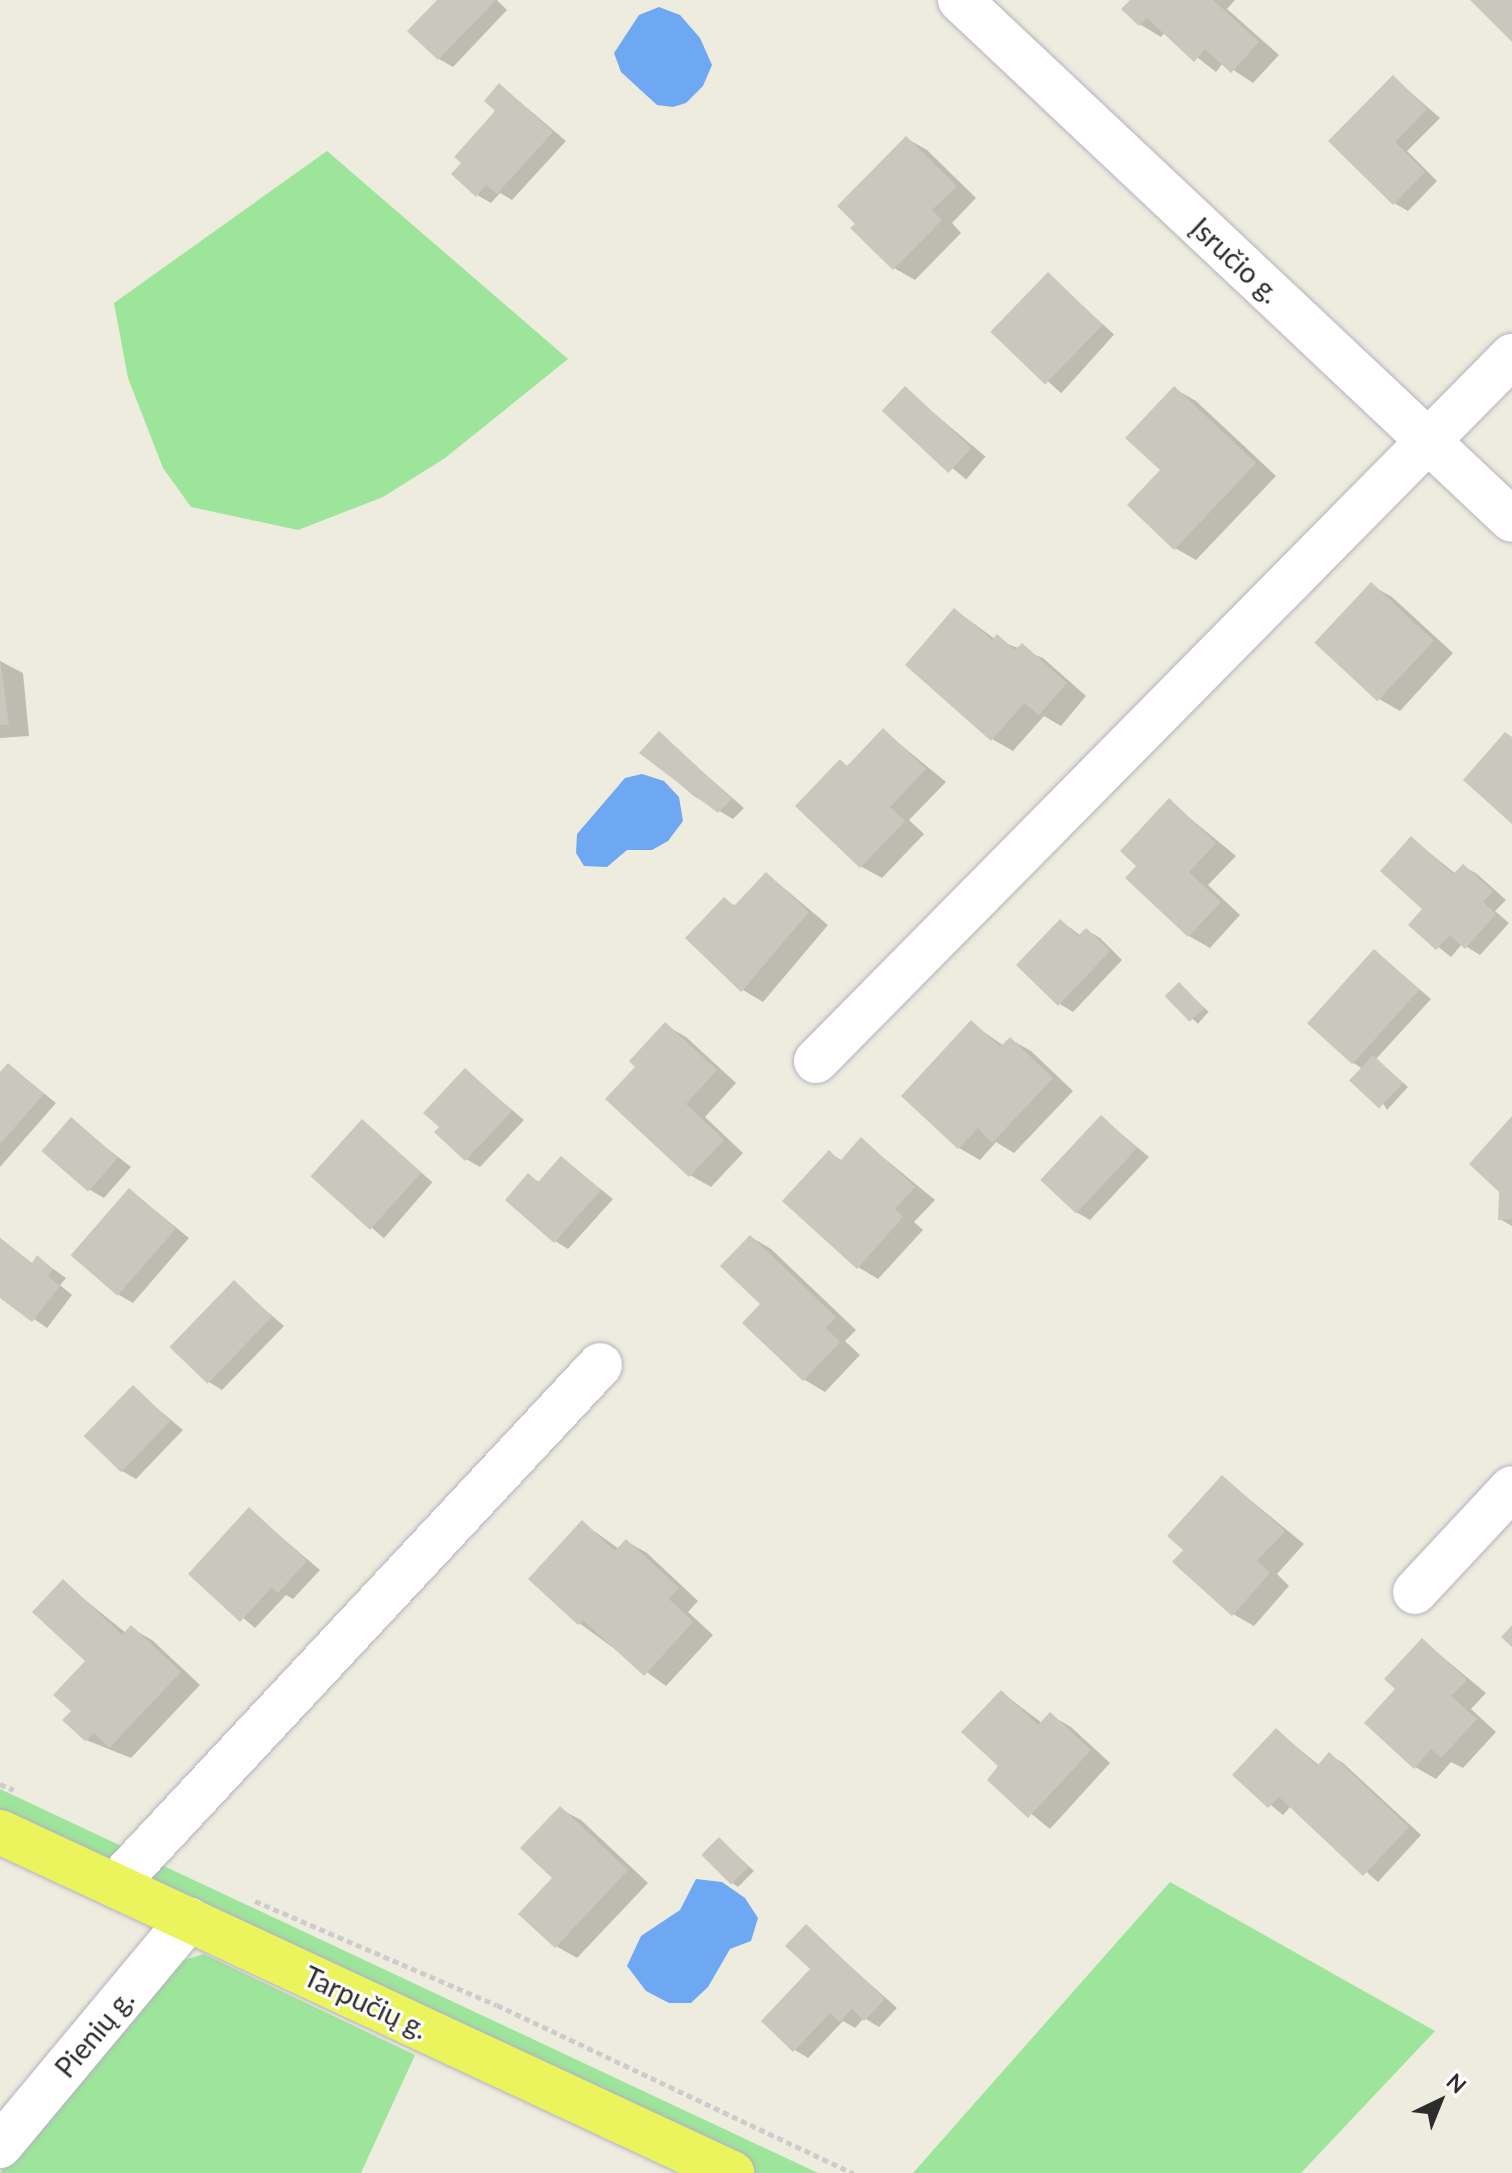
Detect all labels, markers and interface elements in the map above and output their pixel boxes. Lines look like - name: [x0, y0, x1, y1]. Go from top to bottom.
- street label: Įsručio g.: [1184, 210, 1288, 310]
- street label: Tarpučių g.: [299, 1959, 433, 2045]
- street label: Pienių g.: [48, 1982, 140, 2084]
- north arrow: [1400, 2061, 1480, 2141]
- text: N: [1441, 2067, 1472, 2099]

